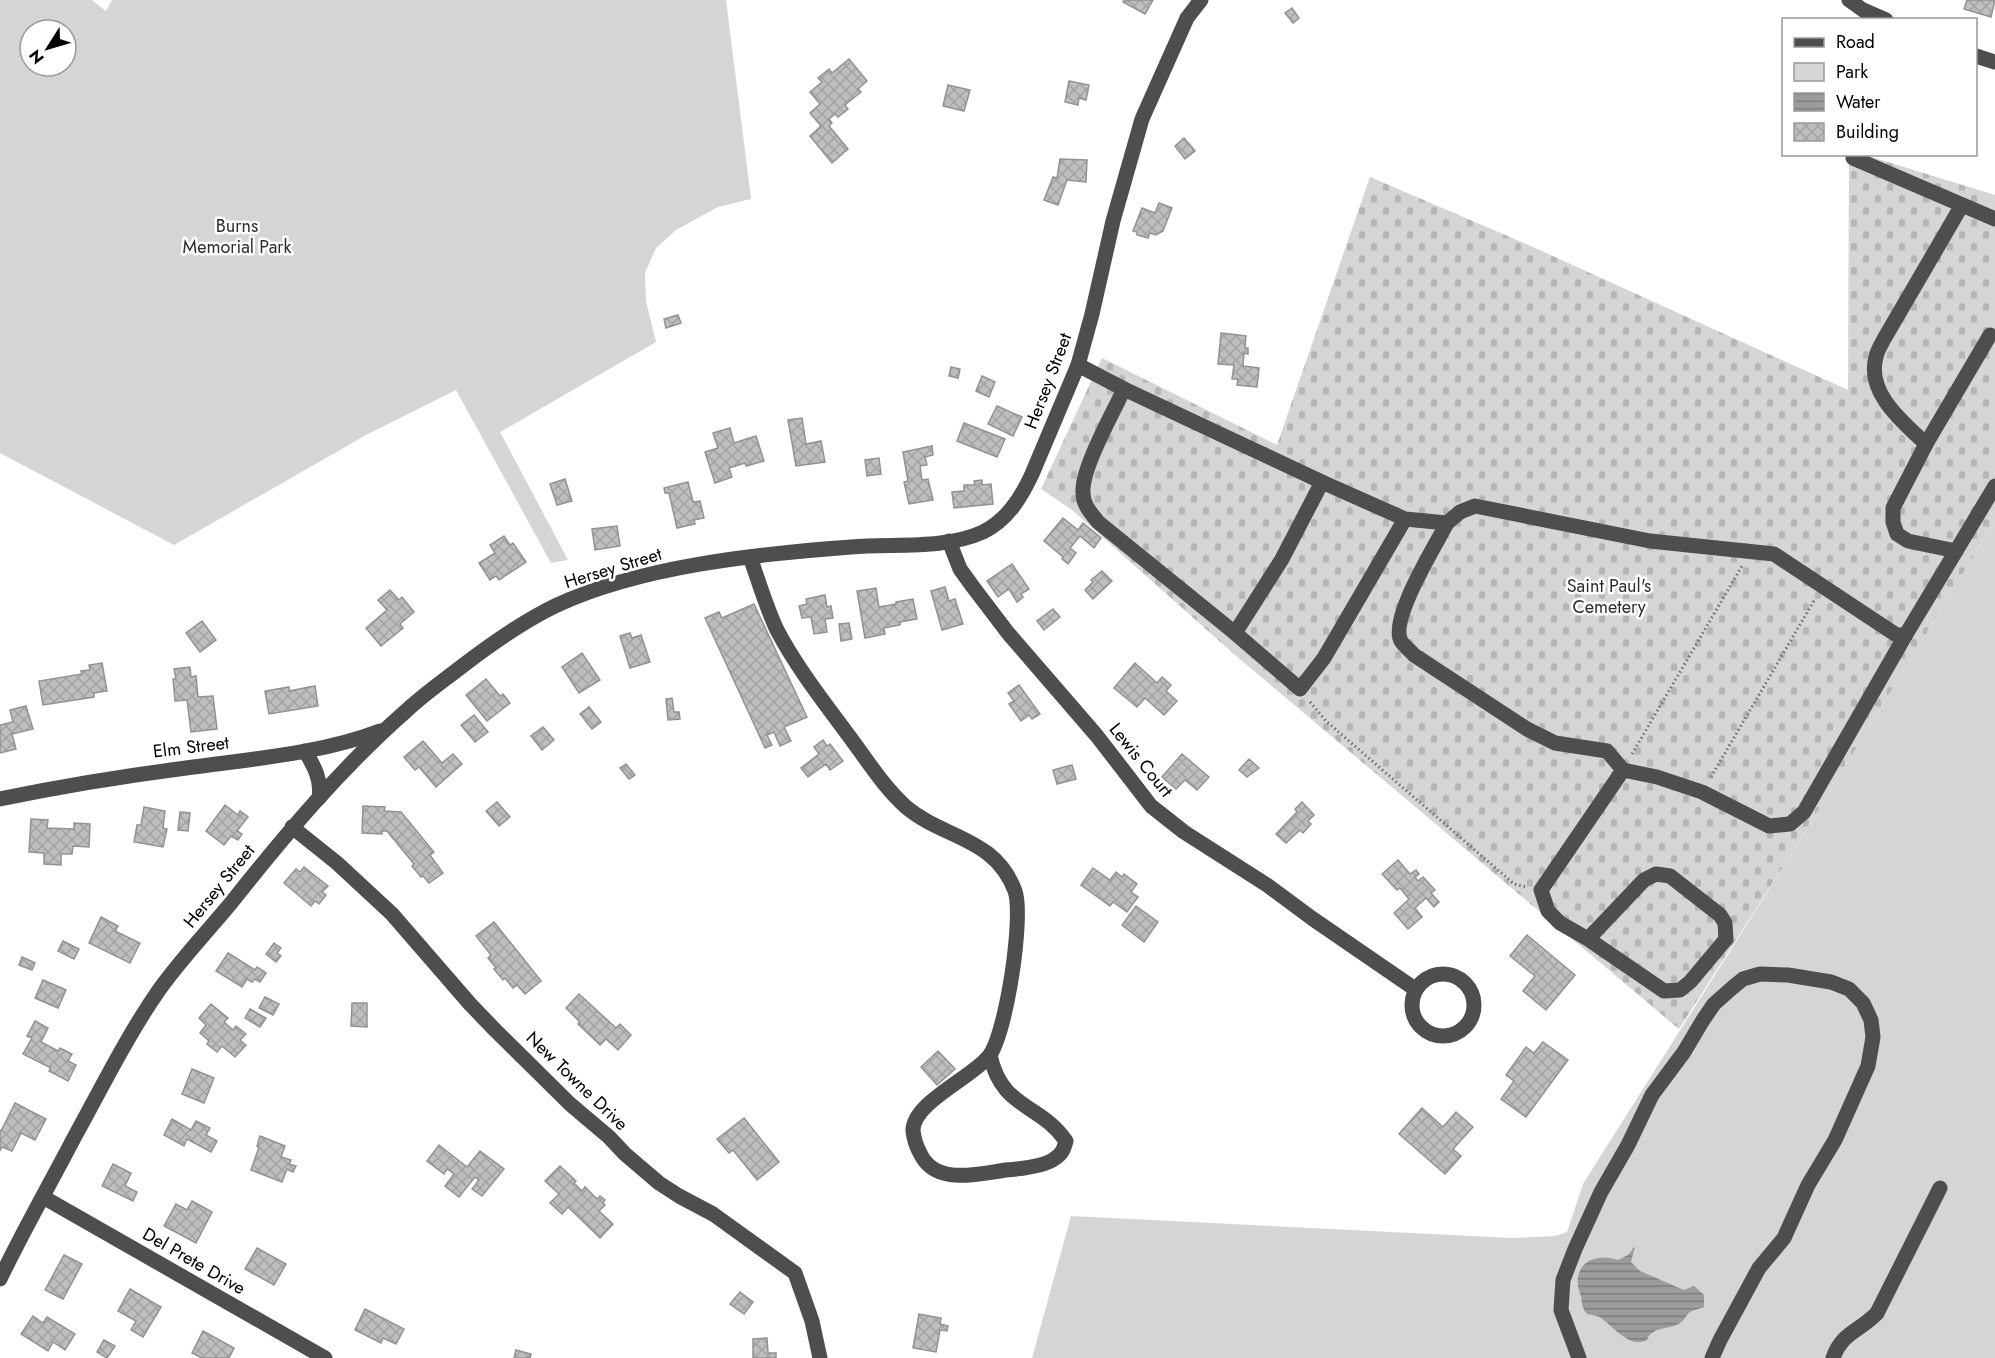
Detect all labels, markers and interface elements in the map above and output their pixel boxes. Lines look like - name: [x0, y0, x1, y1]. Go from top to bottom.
- north arrow: [18, 18, 78, 78]
- legend: [1782, 18, 1977, 156]
- text: Road: [1836, 29, 1875, 55]
- text: N: [23, 45, 49, 69]
- text: Park: [1836, 59, 1868, 85]
- text: Water: [1836, 89, 1881, 115]
- text: Building: [1836, 119, 1899, 145]
- park label: Burns Memorial Park: [183, 213, 291, 260]
- street label: Hersey Street: [1018, 329, 1078, 433]
- street label: Hersey Street: [561, 541, 666, 595]
- park label: Saint Paul's Cemetery: [1567, 573, 1651, 620]
- street label: Lewis Court: [1103, 717, 1179, 803]
- street label: Elm Street: [151, 729, 231, 765]
- street label: Hersey Street: [177, 838, 261, 933]
- street label: New Towne Drive: [520, 1025, 634, 1137]
- street label: Del Prete Drive: [138, 1221, 250, 1301]

